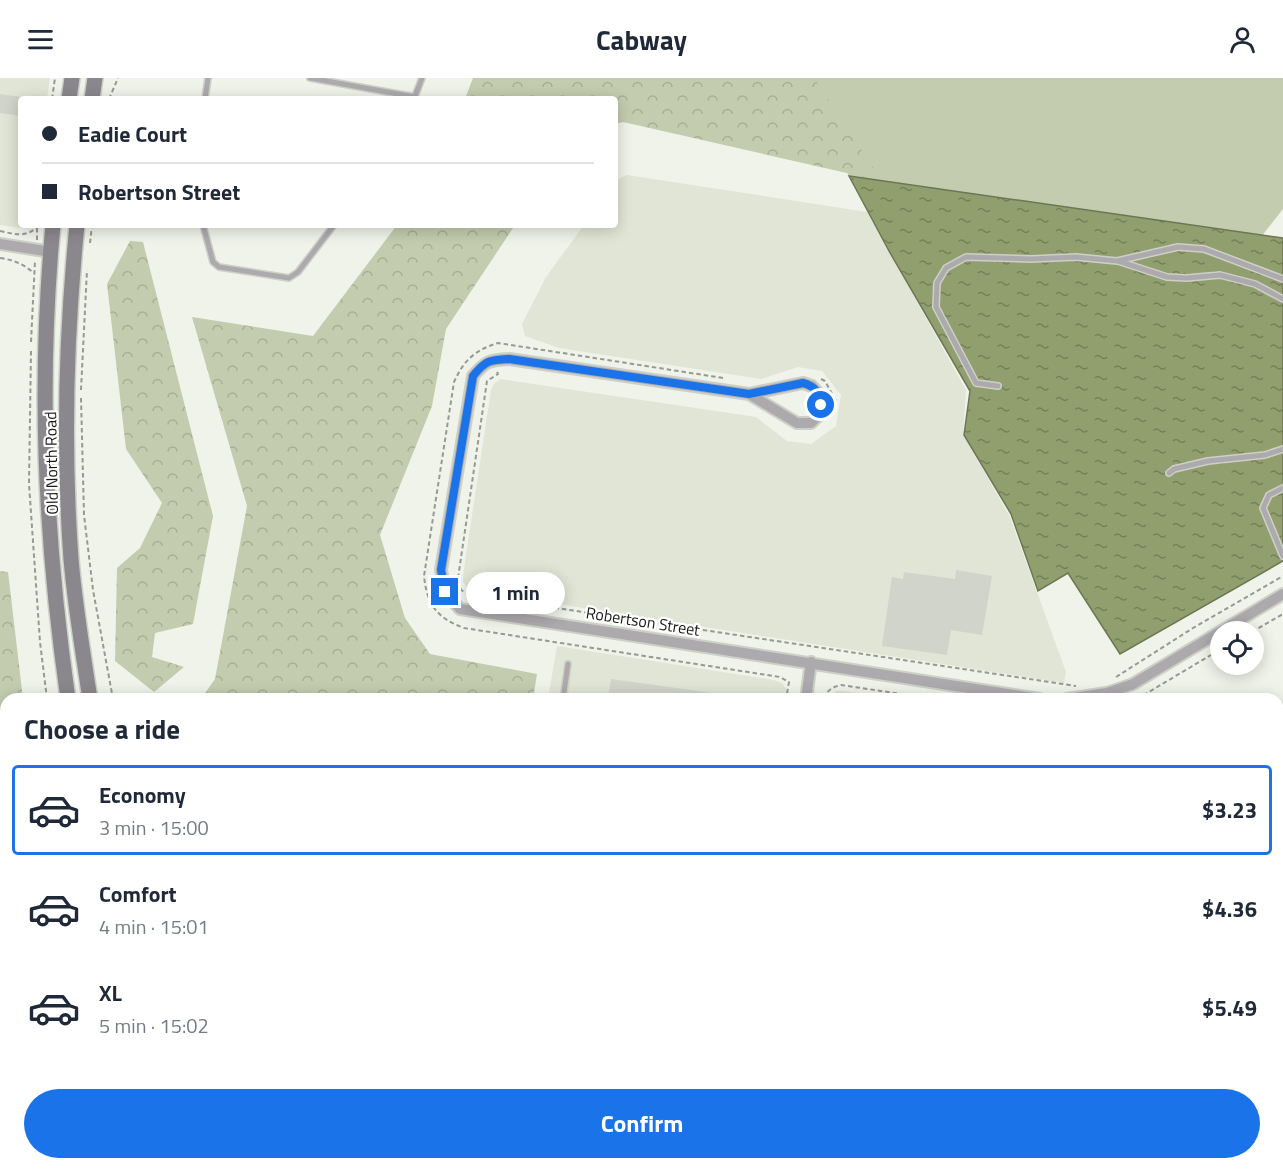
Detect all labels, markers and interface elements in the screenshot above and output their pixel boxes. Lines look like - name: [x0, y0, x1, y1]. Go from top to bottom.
- text: Cabway: [596, 19, 687, 60]
- icon: menu: [24, 23, 57, 56]
- icon: person: [1226, 23, 1259, 56]
- text: Eadie Court: [78, 117, 187, 151]
- text: Robertson Street: [78, 175, 240, 209]
- route start: [807, 391, 834, 418]
- street label: Old North Road: [38, 411, 64, 515]
- callout: 1 min: [466, 571, 565, 613]
- text: 1 min: [491, 577, 540, 608]
- route end: [431, 578, 458, 605]
- street label: Robertson Street: [584, 600, 702, 642]
- map controls: [1210, 621, 1264, 675]
- button: locate: [1210, 621, 1264, 675]
- text: Choose a ride: [24, 708, 180, 749]
- text: Economy: [99, 778, 186, 812]
- icon: car: [27, 783, 81, 837]
- text: $3.23: [1202, 793, 1257, 827]
- text: 3 min · 15:00: [99, 812, 209, 843]
- text: Comfort: [99, 877, 177, 911]
- icon: car: [27, 882, 81, 936]
- text: $4.36: [1202, 892, 1257, 926]
- text: 4 min · 15:01: [99, 911, 209, 942]
- text: XL: [99, 976, 122, 1010]
- icon: car: [27, 981, 81, 1035]
- text: $5.49: [1202, 991, 1257, 1025]
- text: 5 min · 15:02: [99, 1010, 209, 1041]
- button: Confirm: [24, 1089, 1260, 1158]

